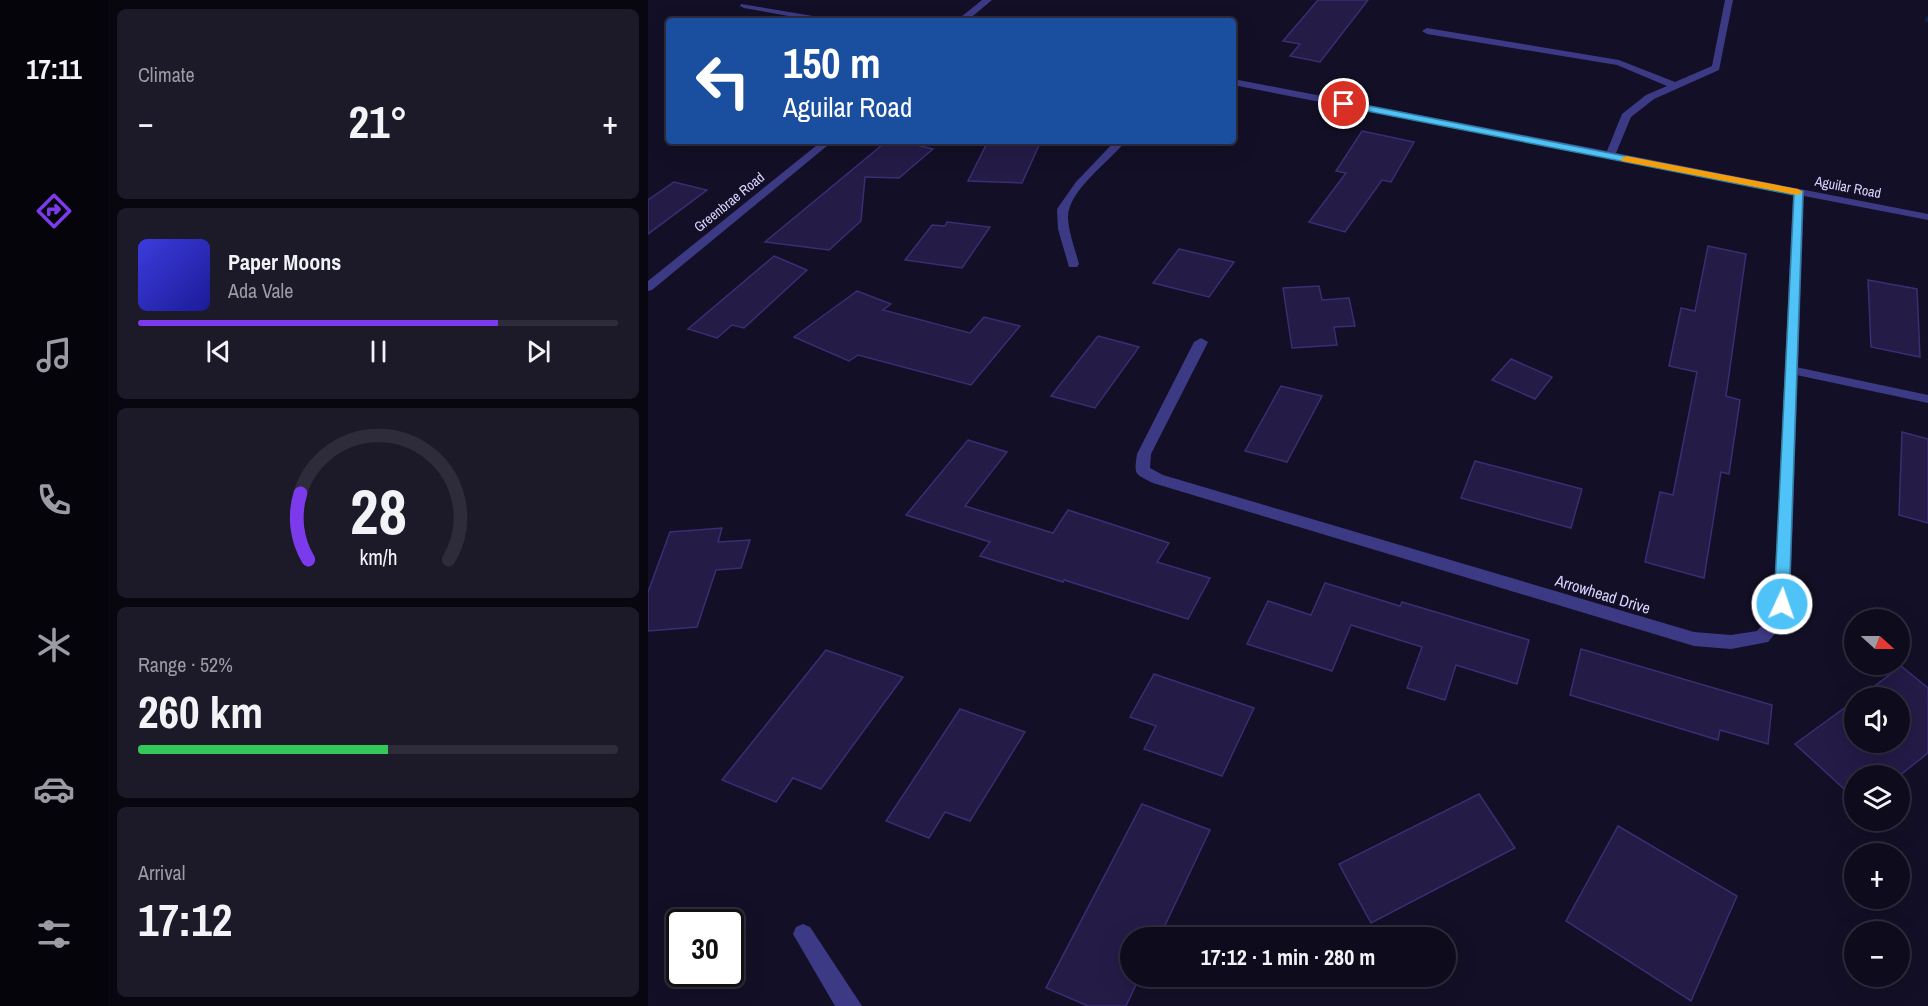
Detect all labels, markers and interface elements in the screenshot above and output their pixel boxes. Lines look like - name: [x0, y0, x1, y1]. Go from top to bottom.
- text: 150 m: [783, 35, 881, 91]
- icon: left: [684, 42, 762, 120]
- text: 17:11: [26, 51, 82, 87]
- text: Climate: [138, 61, 195, 88]
- pin: [1318, 78, 1369, 129]
- icon: arrive: [1327, 87, 1360, 120]
- text: Aguilar Road: [783, 89, 912, 125]
- text: 21°: [348, 91, 408, 152]
- text: −: [138, 100, 154, 144]
- text: +: [602, 100, 618, 144]
- street label: Greenbrae Road: [690, 168, 768, 236]
- street label: Aguilar Road: [1812, 172, 1883, 202]
- icon: directions: [33, 190, 75, 232]
- text: Paper Moons: [228, 247, 341, 277]
- text: Ada Vale: [228, 277, 293, 304]
- icon: music: [33, 334, 75, 376]
- icon: previous: [202, 335, 235, 368]
- icon: pause: [362, 335, 395, 368]
- icon: next: [522, 335, 555, 368]
- text: 28: [350, 469, 406, 553]
- icon: phone: [33, 479, 75, 521]
- text: km/h: [359, 543, 397, 572]
- street label: Arrowhead Drive: [1552, 569, 1653, 619]
- position arrow: [1750, 572, 1814, 636]
- north arrow: [1844, 609, 1910, 675]
- map controls: [1844, 609, 1910, 987]
- icon: climate: [33, 624, 75, 666]
- text: Range · 52%: [138, 651, 233, 678]
- text: 260 km: [138, 681, 263, 742]
- button: sound: [1844, 687, 1910, 753]
- button: layers: [1844, 765, 1910, 831]
- icon: car: [33, 768, 75, 810]
- button: +: [1844, 843, 1910, 909]
- text: Arrival: [138, 859, 185, 886]
- text: 17:12: [138, 889, 232, 950]
- speed limit sign: 30: [666, 909, 744, 987]
- icon: filters: [33, 913, 75, 955]
- button: −: [1844, 921, 1910, 987]
- text: 17:12 · 1 min · 280 m: [1201, 942, 1375, 972]

